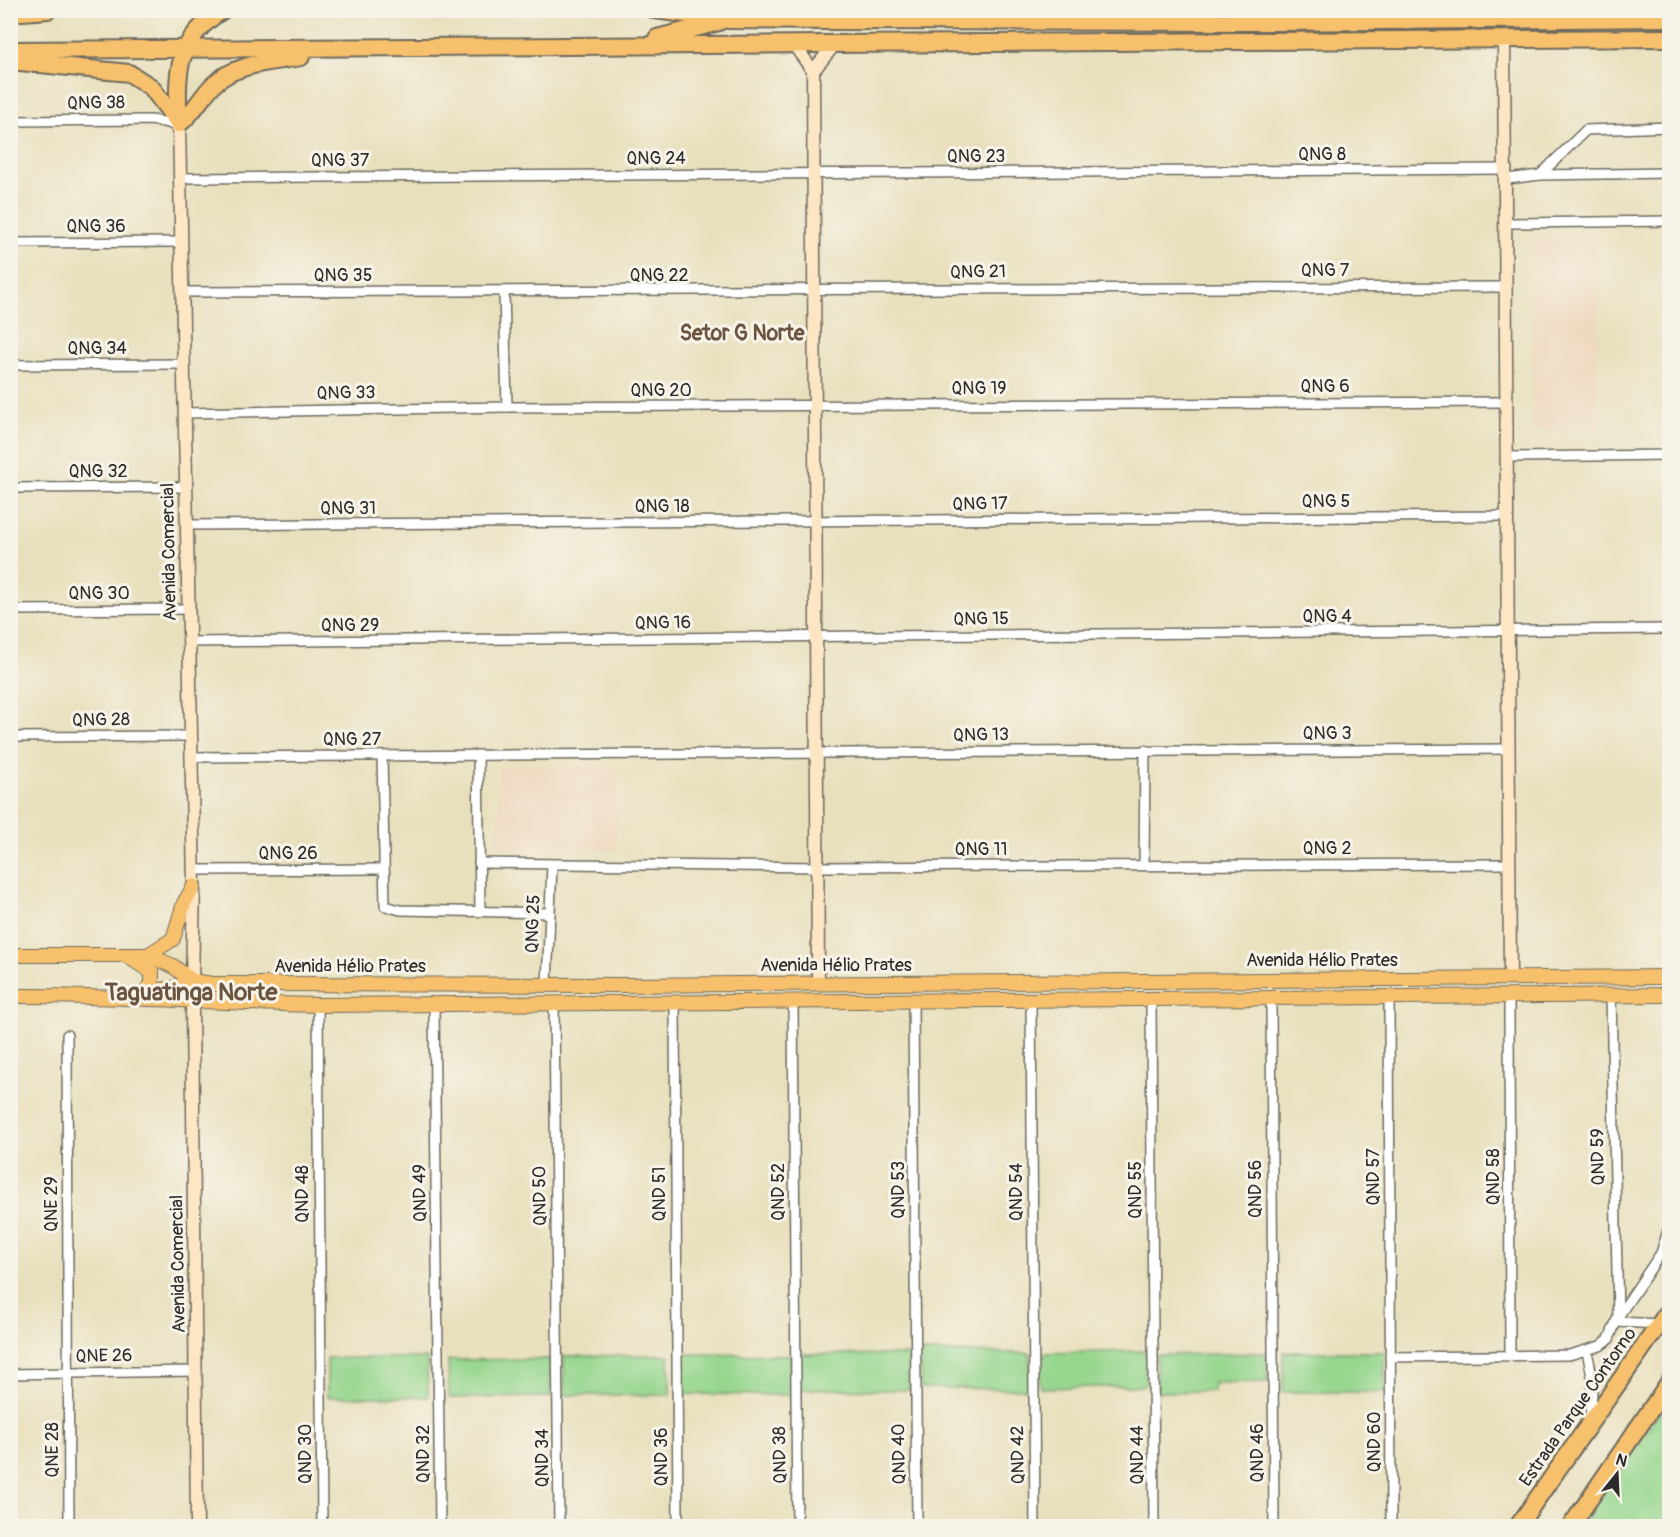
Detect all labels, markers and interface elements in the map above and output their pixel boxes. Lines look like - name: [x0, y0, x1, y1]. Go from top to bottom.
- street label: QNG 38: [67, 91, 125, 115]
- street label: QNG 8: [1298, 143, 1346, 166]
- street label: QNG 23: [947, 145, 1005, 168]
- street label: QNG 24: [626, 147, 686, 170]
- street label: QNG 37: [311, 149, 370, 172]
- street label: QNG 36: [66, 215, 126, 238]
- street label: QNG 7: [1301, 259, 1350, 282]
- street label: QNG 21: [950, 260, 1006, 284]
- street label: QNG 35: [314, 264, 372, 287]
- street label: QNG 22: [629, 264, 689, 287]
- district label: Setor G Norte: [680, 320, 805, 347]
- street label: QNG 34: [67, 337, 127, 360]
- street label: QNG 6: [1300, 375, 1350, 398]
- street label: QNG 19: [951, 377, 1007, 400]
- street label: QNG 20: [630, 379, 692, 402]
- street label: QNG 33: [316, 381, 376, 405]
- street label: QNG 32: [68, 460, 128, 483]
- street label: Avenida Comercial: [156, 483, 182, 621]
- street label: QNG 5: [1302, 490, 1350, 513]
- street label: QNG 17: [952, 492, 1008, 516]
- street label: QNG 18: [634, 495, 690, 518]
- street label: QNG 31: [320, 497, 376, 520]
- street label: QNG 30: [68, 582, 130, 605]
- street label: QNG 4: [1302, 605, 1352, 628]
- street label: QNG 15: [953, 607, 1009, 631]
- street label: QNG 16: [635, 611, 691, 635]
- street label: QNG 29: [321, 614, 379, 637]
- street label: QNG 28: [72, 708, 130, 732]
- street label: QNG 3: [1302, 722, 1352, 745]
- street label: QNG 13: [953, 723, 1009, 747]
- street label: QNG 27: [323, 728, 382, 751]
- street label: QNG 2: [1302, 837, 1352, 860]
- street label: QNG 11: [954, 838, 1008, 861]
- street label: QNG 26: [258, 842, 318, 865]
- street label: QNG 25: [520, 894, 546, 954]
- street label: Avenida Hélio Prates: [1246, 949, 1398, 972]
- street label: Avenida Hélio Prates: [760, 954, 912, 977]
- street label: Avenida Hélio Prates: [274, 955, 426, 978]
- district label: Taguatinga Norte: [104, 978, 278, 1007]
- street label: QND 59: [1586, 1128, 1610, 1186]
- street label: QND 57: [1362, 1148, 1385, 1206]
- street label: QND 58: [1482, 1148, 1505, 1206]
- street label: QND 56: [1244, 1160, 1267, 1218]
- street label: QND 53: [887, 1161, 910, 1219]
- street label: QND 55: [1124, 1161, 1147, 1219]
- street label: QND 54: [1005, 1162, 1028, 1221]
- street label: QND 52: [767, 1163, 790, 1221]
- street label: QND 49: [408, 1164, 432, 1222]
- street label: QND 48: [291, 1165, 314, 1223]
- street label: QND 50: [528, 1166, 552, 1226]
- street label: QND 51: [648, 1166, 671, 1222]
- street label: QNE 29: [40, 1176, 63, 1232]
- street label: Avenida Comercial: [165, 1195, 191, 1333]
- street label: Estrada Parque Contorno: [1514, 1323, 1642, 1491]
- street label: QNE 26: [75, 1344, 133, 1368]
- street label: QND 60: [1363, 1411, 1386, 1473]
- street label: QNE 28: [41, 1422, 64, 1478]
- street label: QND 40: [887, 1423, 911, 1485]
- street label: QND 46: [1246, 1423, 1269, 1483]
- street label: QND 30: [294, 1424, 317, 1484]
- street label: QND 32: [412, 1425, 435, 1483]
- street label: QND 42: [1006, 1425, 1030, 1485]
- street label: QND 44: [1126, 1425, 1149, 1485]
- street label: QND 38: [768, 1426, 792, 1484]
- street label: QND 34: [531, 1428, 554, 1487]
- street label: QND 36: [650, 1428, 673, 1486]
- north arrow: [1587, 1444, 1647, 1504]
- text: N: [1613, 1450, 1630, 1472]

